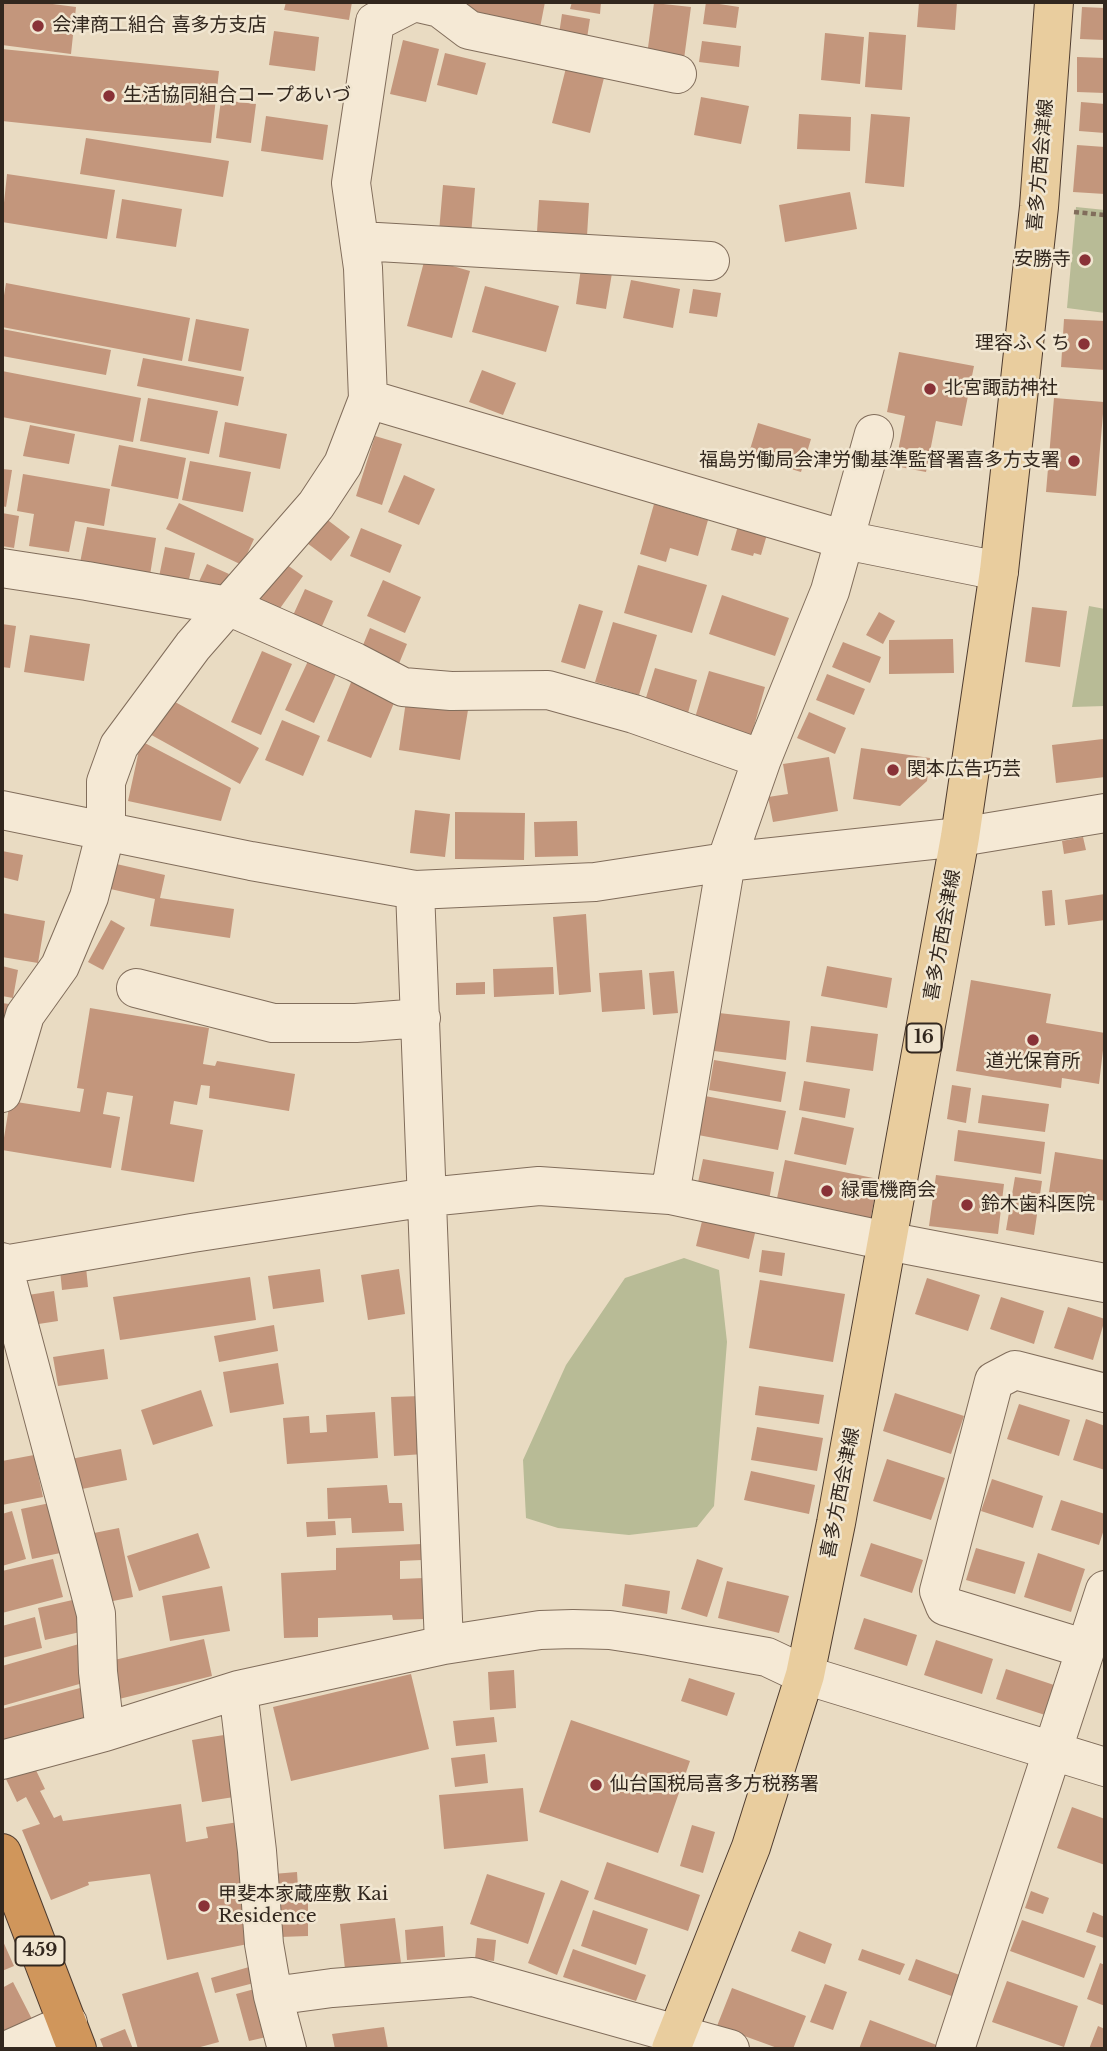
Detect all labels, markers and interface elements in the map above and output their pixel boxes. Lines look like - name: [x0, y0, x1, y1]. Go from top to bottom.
- place label: 会津商工組合 喜多方支店: [52, 15, 266, 37]
- marker: 会津商工組合 喜多方支店: [30, 18, 46, 34]
- place label: 生活協同組合コープあいづ: [123, 85, 351, 107]
- marker: 生活協同組合コープあいづ: [101, 88, 117, 104]
- street label: 喜多方西会津線: [1024, 98, 1058, 232]
- place label: 安勝寺: [1014, 249, 1071, 271]
- marker: 安勝寺: [1077, 252, 1093, 268]
- place label: 理容ふくち: [975, 333, 1070, 355]
- marker: 理容ふくち: [1076, 336, 1092, 352]
- place label: 北宮諏訪神社: [944, 378, 1058, 400]
- marker: 北宮諏訪神社: [922, 381, 938, 397]
- place label: 福島労働局会津労働基準監督署喜多方支署: [699, 450, 1060, 472]
- marker: 福島労働局会津労働基準監督署喜多方支署: [1066, 453, 1082, 469]
- place label: 関本広告巧芸: [907, 759, 1021, 781]
- marker: 関本広告巧芸: [885, 762, 901, 778]
- street label: 喜多方西会津線: [920, 868, 966, 1002]
- road number: 16: [906, 1023, 942, 1052]
- marker: 道光保育所: [1025, 1032, 1041, 1048]
- place label: 道光保育所: [986, 1051, 1080, 1073]
- place label: 緑電機商会: [841, 1180, 936, 1202]
- marker: 緑電機商会: [819, 1183, 835, 1199]
- place label: 鈴木歯科医院: [981, 1194, 1095, 1216]
- marker: 鈴木歯科医院: [959, 1197, 975, 1213]
- street label: 喜多方西会津線: [817, 1426, 865, 1560]
- place label: 仙台国税局喜多方税務署: [610, 1774, 819, 1796]
- marker: 仙台国税局喜多方税務署: [588, 1777, 604, 1793]
- place label: 甲斐本家蔵座敷 Kai Residence: [218, 1884, 388, 1928]
- marker: 甲斐本家蔵座敷 Kai Residence: [196, 1898, 212, 1914]
- road number: 459: [16, 1937, 64, 1966]

